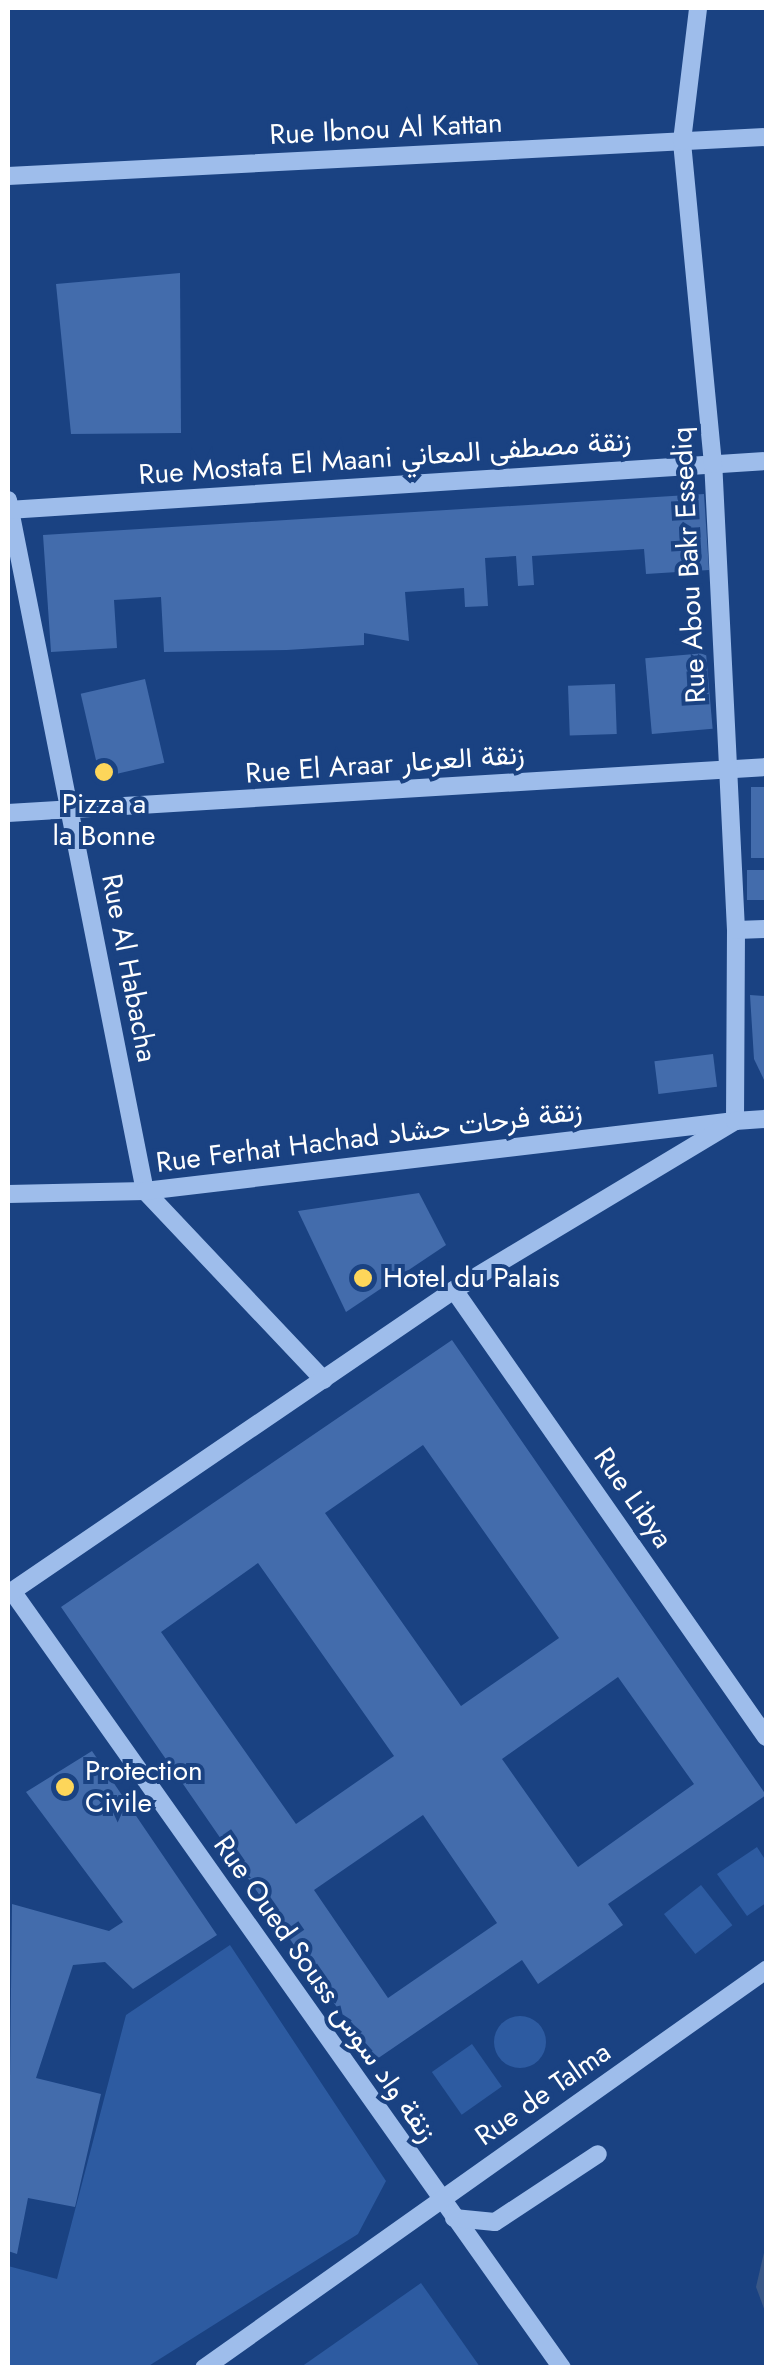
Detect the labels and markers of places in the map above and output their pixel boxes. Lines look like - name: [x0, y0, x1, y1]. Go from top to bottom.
- marker: Pizza a la Bonne: [93, 761, 115, 783]
- place label: Pizza a la Bonne: [52, 787, 156, 853]
- place label: Hotel du Palais: [383, 1261, 560, 1295]
- marker: Hotel du Palais: [352, 1267, 374, 1289]
- place label: Protection Civile: [85, 1754, 203, 1820]
- marker: Protection Civile: [54, 1776, 76, 1798]

